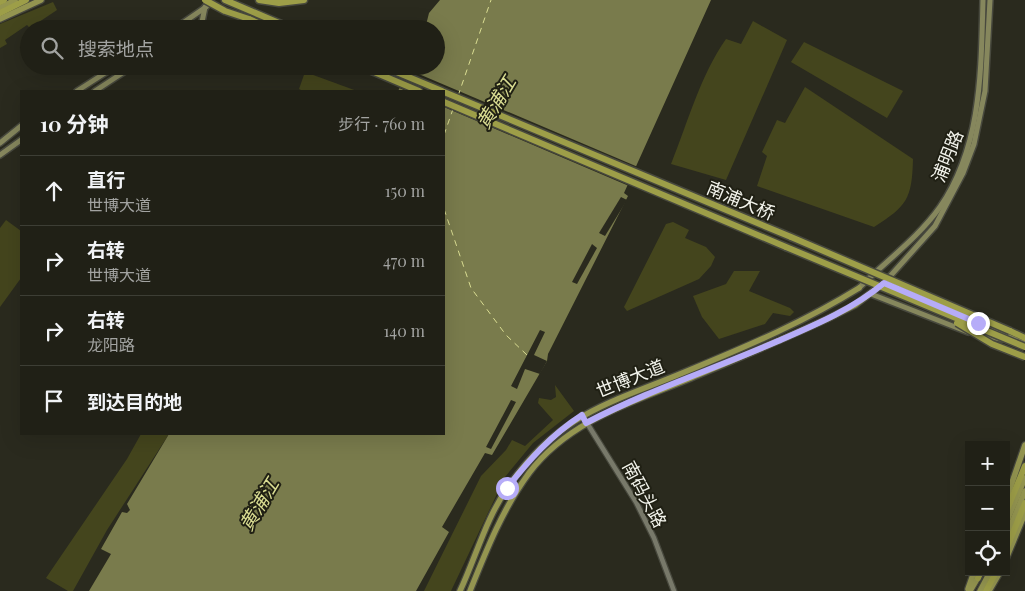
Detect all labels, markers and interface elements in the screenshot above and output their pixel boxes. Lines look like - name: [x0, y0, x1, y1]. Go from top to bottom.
- search box: [20, 20, 445, 75]
- icon: search: [38, 34, 66, 62]
- text: 搜索地点: [78, 35, 154, 61]
- water label: 黄浦江: [469, 69, 522, 133]
- text: 10 分钟: [40, 109, 108, 137]
- text: 步行 · 760 m: [338, 113, 425, 134]
- street label: 浦明路: [926, 126, 968, 186]
- text: 直行: [87, 166, 125, 192]
- street label: 南浦大桥: [703, 175, 779, 225]
- icon: ahead: [40, 177, 68, 205]
- text: 150 m: [385, 180, 425, 201]
- text: 世博大道: [87, 194, 151, 215]
- text: 右转: [87, 236, 125, 262]
- icon: right: [40, 247, 68, 275]
- text: 470 m: [383, 250, 425, 271]
- text: 世博大道: [87, 264, 151, 285]
- text: 右转: [87, 306, 125, 332]
- route end: [967, 312, 990, 335]
- icon: right: [40, 317, 68, 345]
- text: 140 m: [383, 320, 425, 341]
- text: 龙阳路: [87, 334, 135, 355]
- street label: 世博大道: [592, 353, 668, 403]
- icon: arrive: [40, 387, 68, 415]
- text: 到达目的地: [87, 388, 182, 414]
- map controls: [965, 441, 1010, 576]
- button: +: [965, 441, 1010, 486]
- street label: 南码头路: [618, 457, 672, 531]
- water label: 黄浦江: [232, 471, 285, 535]
- route start: [496, 477, 519, 500]
- button: −: [965, 486, 1010, 531]
- button: locate: [965, 531, 1010, 576]

